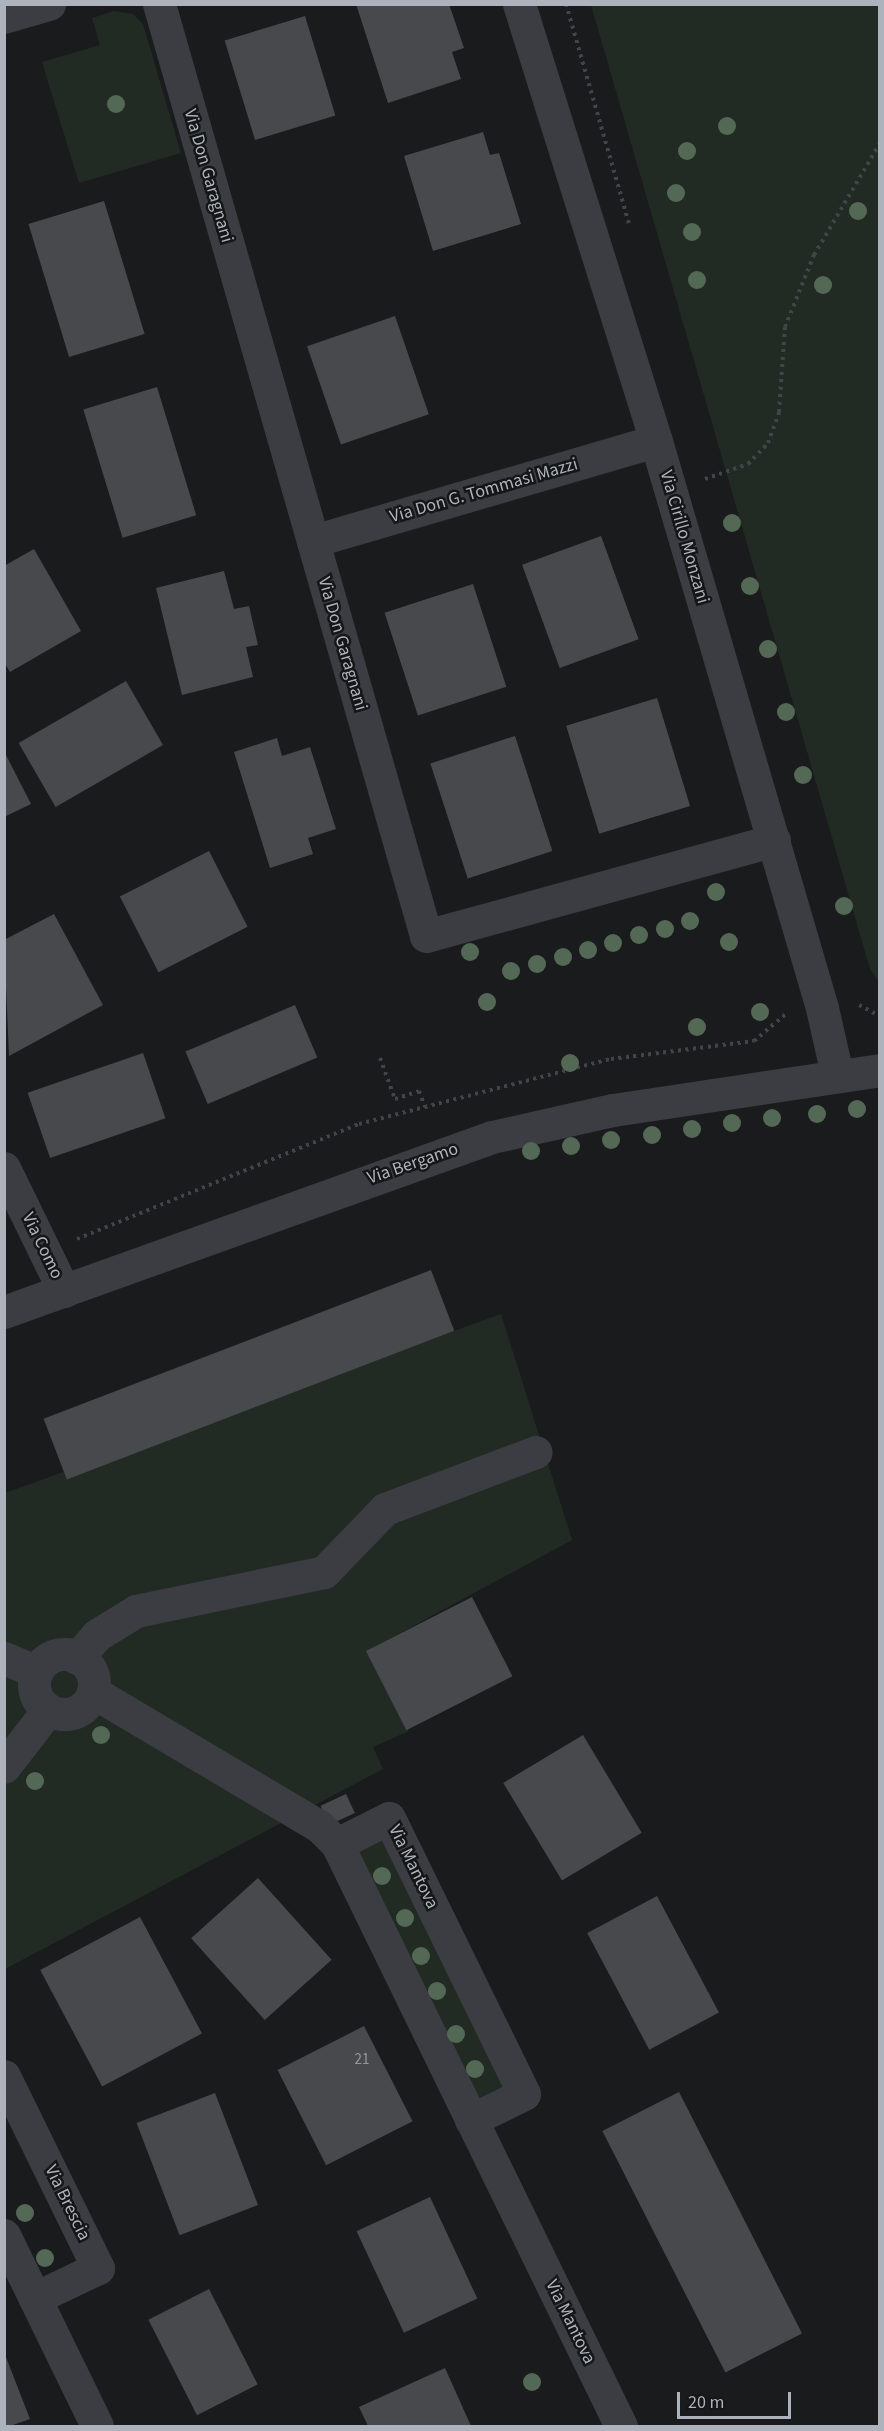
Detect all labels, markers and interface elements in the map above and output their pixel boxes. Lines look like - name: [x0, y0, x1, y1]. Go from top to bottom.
- street label: Via Don Garagnani: [179, 107, 237, 245]
- street label: Via Don G. Tommasi Mazzi: [388, 454, 580, 528]
- street label: Via Cirillo Monzani: [655, 468, 713, 606]
- street label: Via Don Garagnani: [313, 575, 371, 713]
- street label: Via Bergamo: [365, 1138, 461, 1190]
- street label: Via Como: [17, 1209, 67, 1283]
- street label: Via Mantova: [383, 1821, 443, 1913]
- house number: 21: [355, 2051, 369, 2069]
- street label: Via Brescia: [39, 2162, 95, 2244]
- street label: Via Mantova: [540, 2276, 600, 2368]
- scale bar: [680, 2380, 794, 2418]
- text: 20 m: [688, 2390, 724, 2415]

